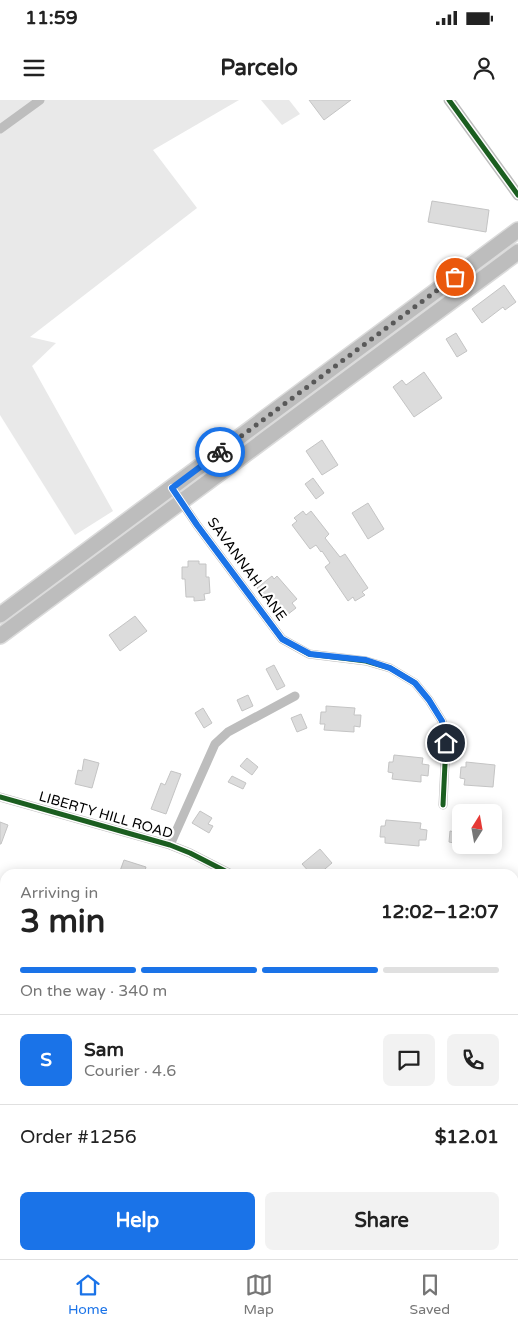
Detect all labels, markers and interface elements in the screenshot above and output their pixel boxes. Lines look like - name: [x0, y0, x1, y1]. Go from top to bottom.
- text: 11:59: [25, 7, 78, 29]
- icon: menu: [20, 54, 48, 82]
- icon: person: [470, 54, 498, 82]
- text: Parcelo: [220, 55, 298, 81]
- pin: [434, 256, 476, 298]
- icon: bag: [441, 263, 469, 291]
- courier: [195, 427, 245, 477]
- icon: bike: [206, 438, 234, 466]
- street label: SAVANNAH LANE: [204, 514, 290, 624]
- pin: [425, 722, 467, 764]
- icon: home: [432, 729, 460, 757]
- street label: LIBERTY HILL ROAD: [37, 788, 175, 842]
- north arrow: [452, 804, 502, 854]
- map controls: [452, 804, 502, 854]
- text: Arriving in: [20, 883, 98, 903]
- text: 12:02–12:07: [381, 901, 499, 923]
- text: 3 min: [20, 903, 105, 941]
- text: On the way · 340 m: [20, 981, 167, 1001]
- button: chat: [383, 1034, 435, 1086]
- button: phone: [447, 1034, 499, 1086]
- text: Sam: [84, 1039, 124, 1061]
- text: S: [40, 1049, 52, 1071]
- text: Courier · 4.6: [84, 1061, 176, 1081]
- text: Order #1256: [20, 1126, 137, 1148]
- text: $12.01: [435, 1126, 499, 1148]
- button: Help: [20, 1192, 255, 1250]
- button: Share: [265, 1192, 499, 1250]
- tab: Home: [68, 1271, 108, 1318]
- tab: Map: [243, 1271, 274, 1318]
- tab: Saved: [410, 1271, 450, 1318]

